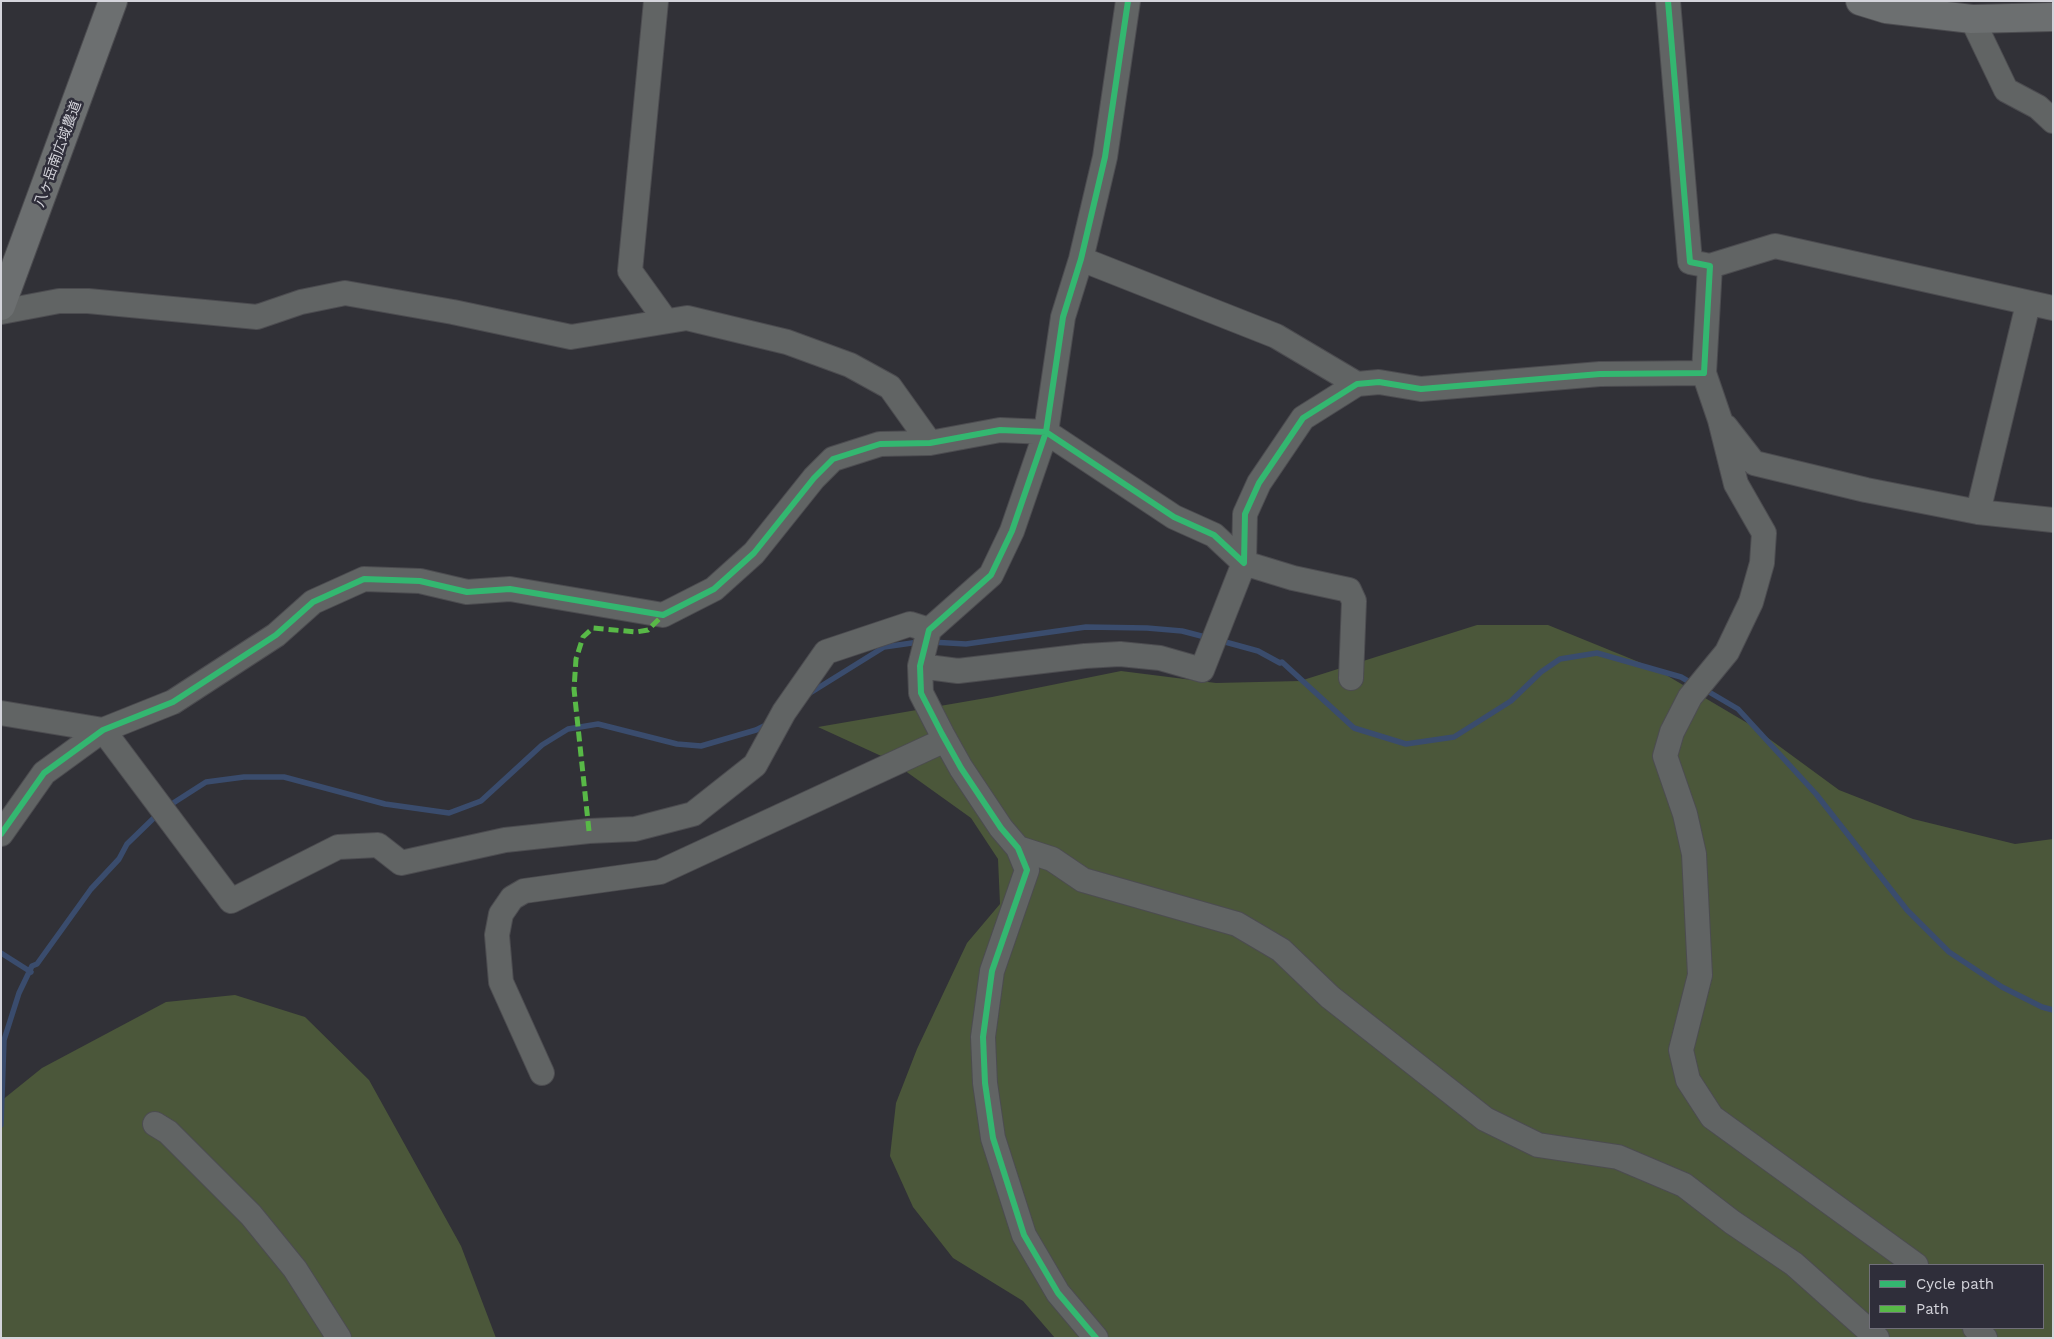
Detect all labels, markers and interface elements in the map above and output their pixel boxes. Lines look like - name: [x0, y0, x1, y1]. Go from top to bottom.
- street label: 八ヶ岳南広域農道: [31, 99, 85, 209]
- legend: [1869, 1264, 2044, 1329]
- text: Cycle path: [1916, 1275, 1994, 1293]
- text: Path: [1916, 1300, 1949, 1318]

